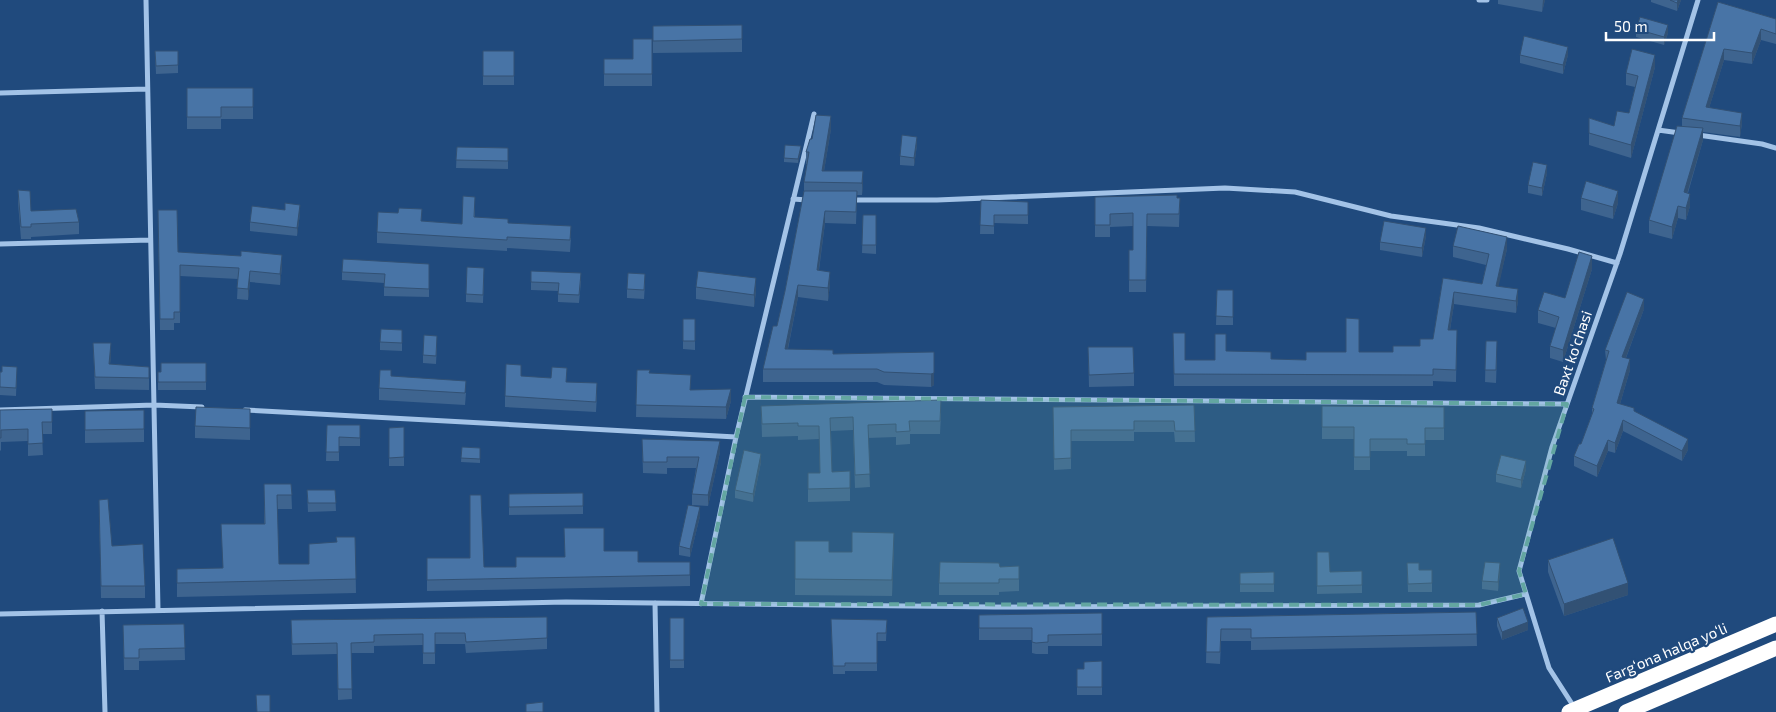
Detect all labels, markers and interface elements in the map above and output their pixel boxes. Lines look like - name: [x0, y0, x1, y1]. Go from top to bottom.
- scale bar: [1606, 10, 1714, 42]
- text: 50 m: [1614, 17, 1648, 35]
- street label: Baxt ko'chasi: [1549, 308, 1595, 398]
- street label: Farg‘ona halqa yo‘li: [1602, 618, 1730, 686]

